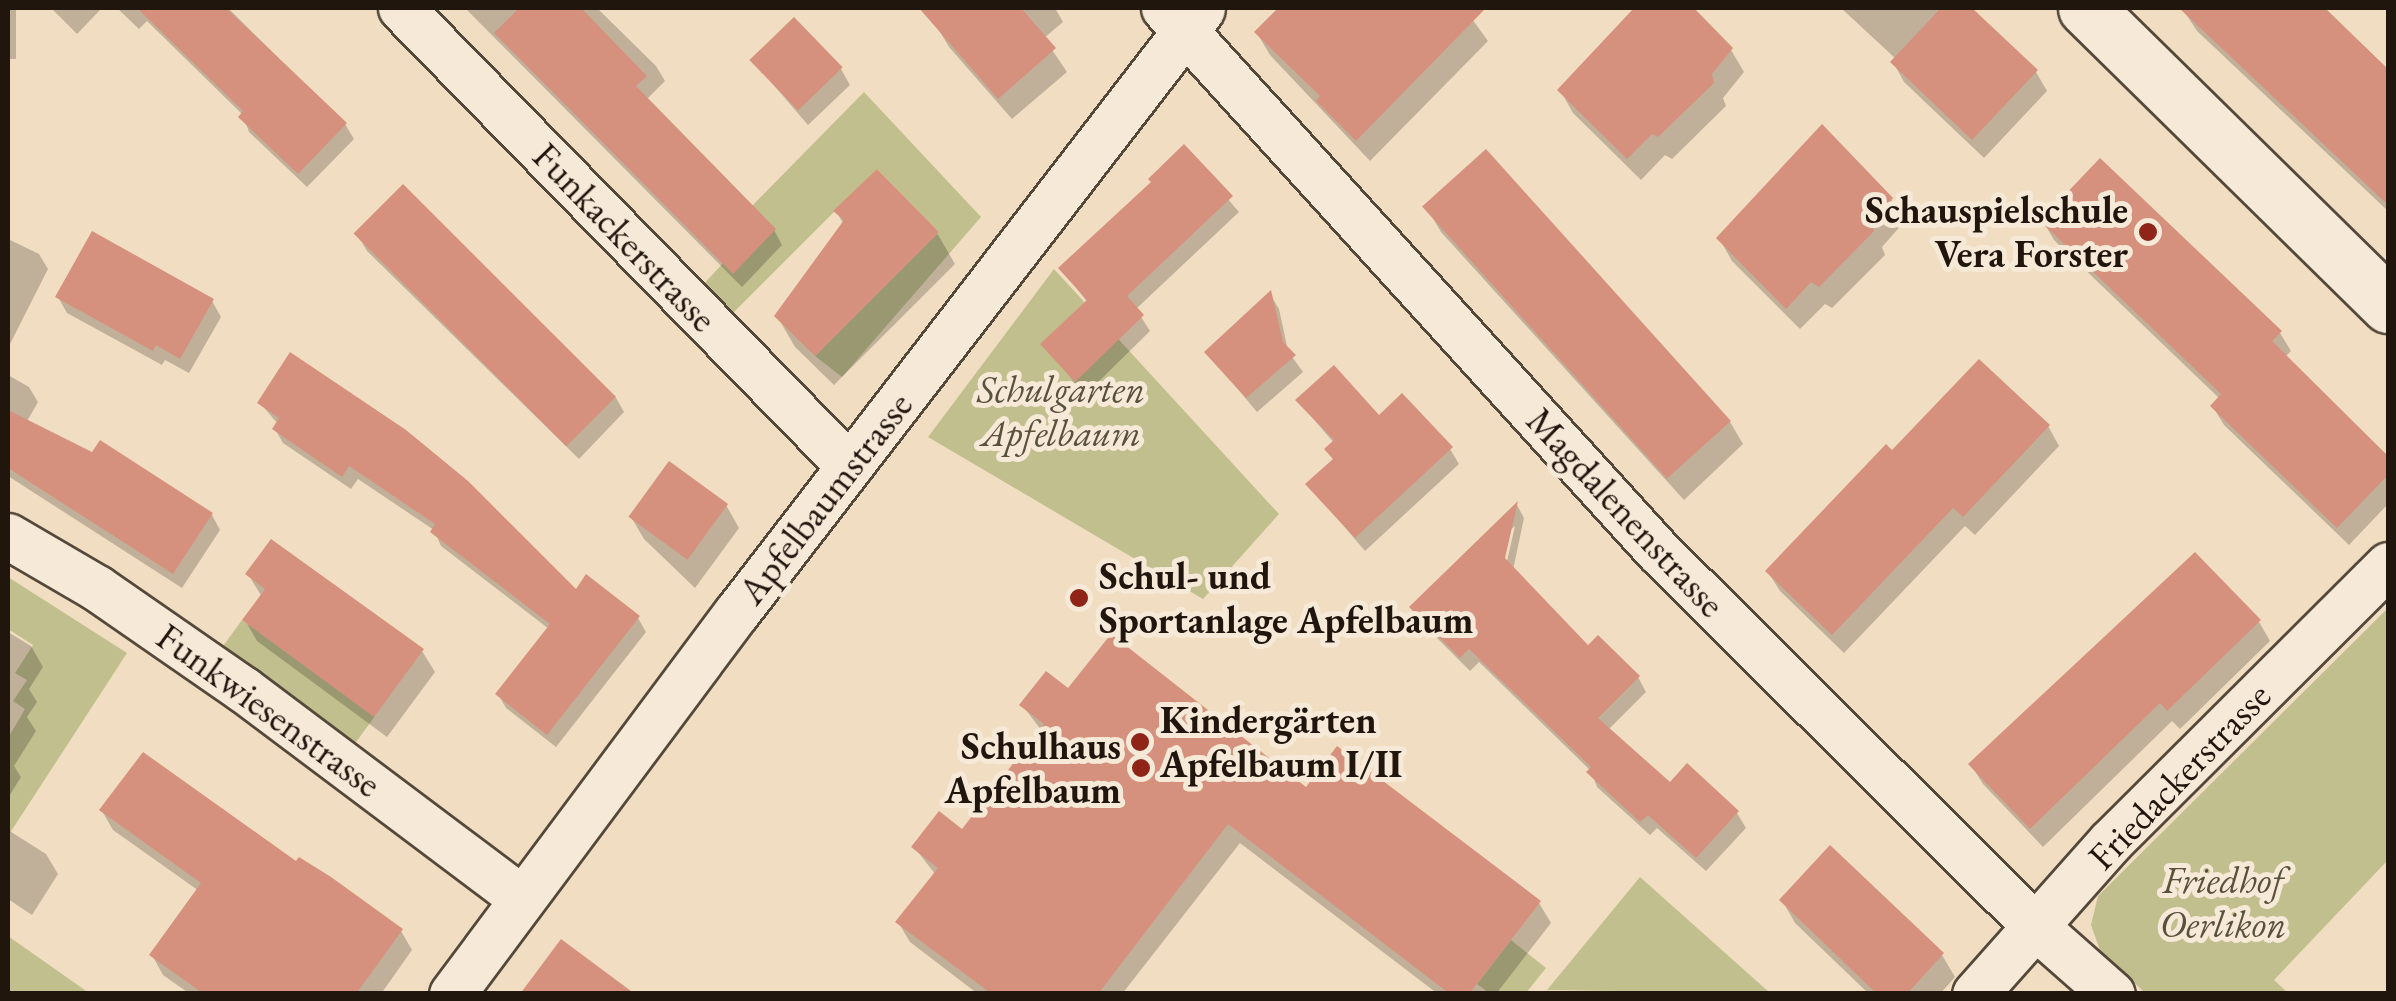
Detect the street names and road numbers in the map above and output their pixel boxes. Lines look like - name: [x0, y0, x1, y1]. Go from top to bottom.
- street label: Funkackerstrasse: [524, 133, 726, 341]
- street label: Apfelbaumstrasse: [728, 383, 922, 613]
- street label: Magdalenenstrasse: [1517, 398, 1735, 626]
- street label: Funkwiesenstrasse: [148, 613, 390, 807]
- street label: Friedackerstrasse: [2078, 673, 2280, 879]

